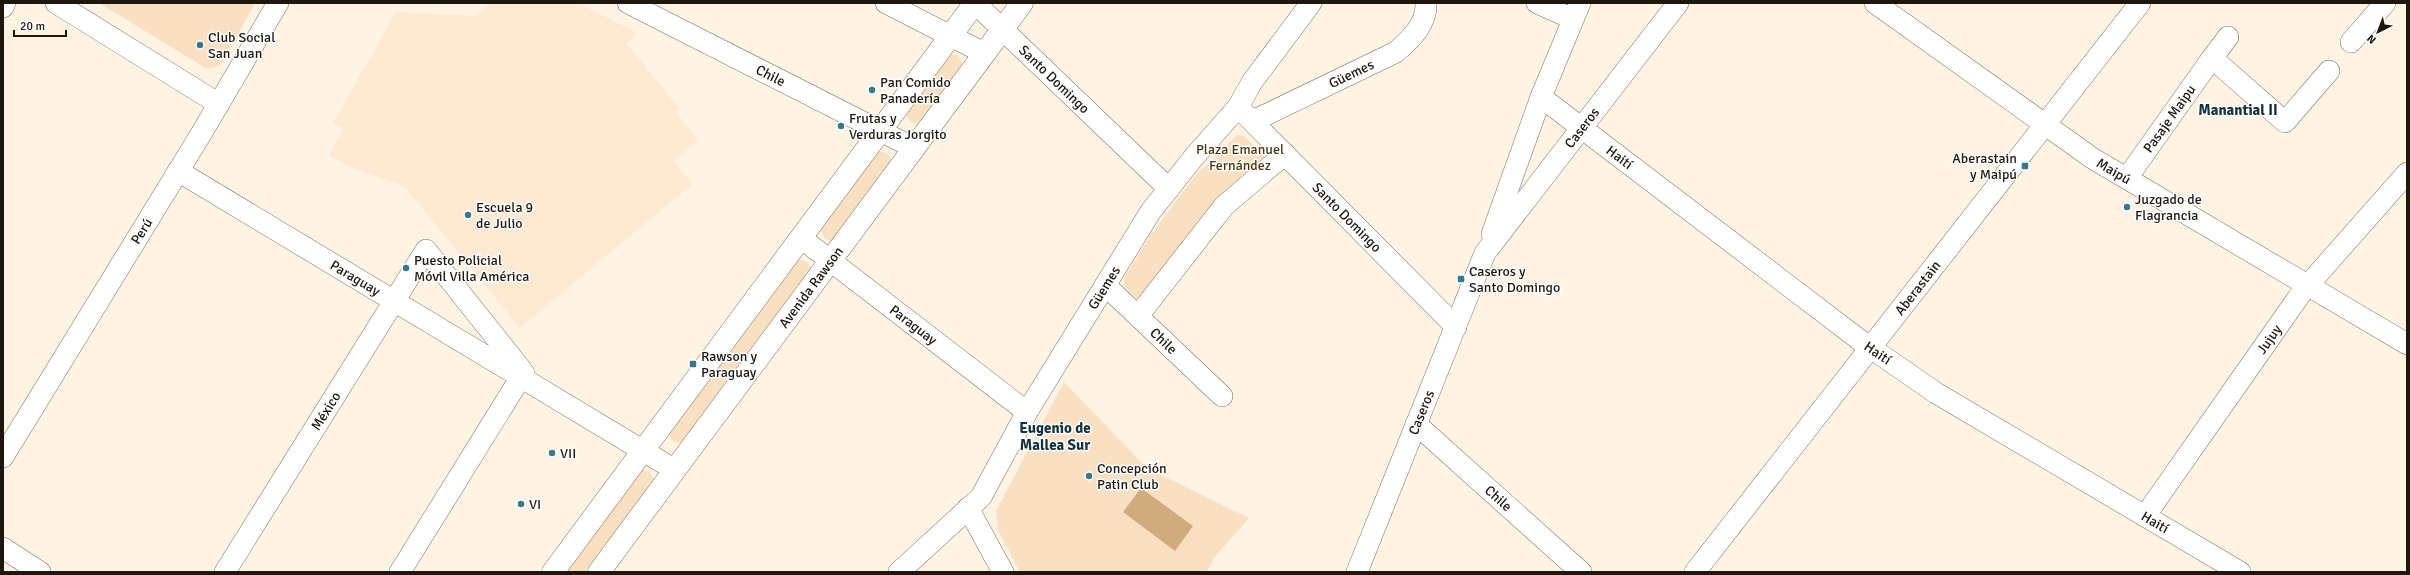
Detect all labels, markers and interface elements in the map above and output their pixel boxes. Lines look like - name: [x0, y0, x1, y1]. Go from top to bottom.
- scale bar: [14, 12, 66, 38]
- north arrow: [2358, 12, 2398, 52]
- text: 20 m: [20, 19, 45, 34]
- place label: Club Social San Juan: [208, 29, 275, 62]
- text: N: [2364, 32, 2379, 46]
- marker: Club Social San Juan: [195, 40, 205, 50]
- street label: Santo Domingo: [1015, 42, 1093, 117]
- street label: Güemes: [1326, 56, 1377, 92]
- street label: Chile: [753, 61, 788, 90]
- place label: Pan Comido Panadería: [880, 74, 951, 107]
- street label: Pasaje Maipu: [2140, 81, 2199, 156]
- marker: Pan Comido Panadería: [867, 85, 877, 95]
- district label: Manantial II: [2198, 101, 2278, 119]
- street label: Caseros: [1561, 104, 1603, 152]
- place label: Frutas y Verduras Jorgito: [849, 110, 947, 143]
- marker: Frutas y Verduras Jorgito: [836, 121, 846, 131]
- park label: Plaza Emanuel Fernández: [1196, 141, 1284, 174]
- street label: Haití: [1603, 142, 1636, 173]
- place label: Aberastain y Maipú: [1952, 150, 2017, 183]
- street label: Maipú: [2093, 154, 2134, 188]
- marker: Aberastain y Maipú: [2020, 161, 2030, 171]
- street label: Santo Domingo: [1309, 179, 1385, 256]
- place label: Juzgado de Flagrancia: [2135, 191, 2202, 224]
- place label: Escuela 9 de Julio: [476, 199, 533, 232]
- marker: Juzgado de Flagrancia: [2122, 202, 2132, 212]
- marker: Escuela 9 de Julio: [463, 210, 473, 220]
- street label: Perú: [128, 215, 156, 247]
- street label: Avenida Rawson: [775, 243, 847, 331]
- place label: Puesto Policial Móvil Villa América: [414, 252, 529, 285]
- street label: Paraguay: [327, 257, 384, 300]
- street label: Aberastain: [1891, 257, 1944, 319]
- marker: Puesto Policial Móvil Villa América: [401, 263, 411, 273]
- street label: Güemes: [1084, 263, 1124, 313]
- place label: Caseros y Santo Domingo: [1469, 263, 1560, 296]
- marker: Caseros y Santo Domingo: [1456, 274, 1466, 284]
- street label: Paraguay: [886, 301, 941, 349]
- street label: Jujuy: [2253, 321, 2286, 357]
- street label: Chile: [1146, 324, 1180, 358]
- street label: Haití: [1861, 338, 1895, 369]
- place label: Rawson y Paraguay: [701, 348, 757, 381]
- marker: Rawson y Paraguay: [688, 359, 698, 369]
- street label: Caseros: [1405, 388, 1438, 437]
- street label: México: [308, 389, 344, 434]
- district label: Eugenio de Mallea Sur: [1019, 419, 1091, 454]
- place label: VII: [560, 445, 576, 462]
- marker: VII: [547, 448, 557, 458]
- place label: Concepción Patin Club: [1097, 460, 1167, 493]
- marker: Concepción Patin Club: [1084, 471, 1094, 481]
- street label: Chile: [1481, 482, 1515, 515]
- place label: VI: [529, 496, 541, 513]
- marker: VI: [516, 499, 526, 509]
- street label: Haití: [2138, 508, 2172, 537]

